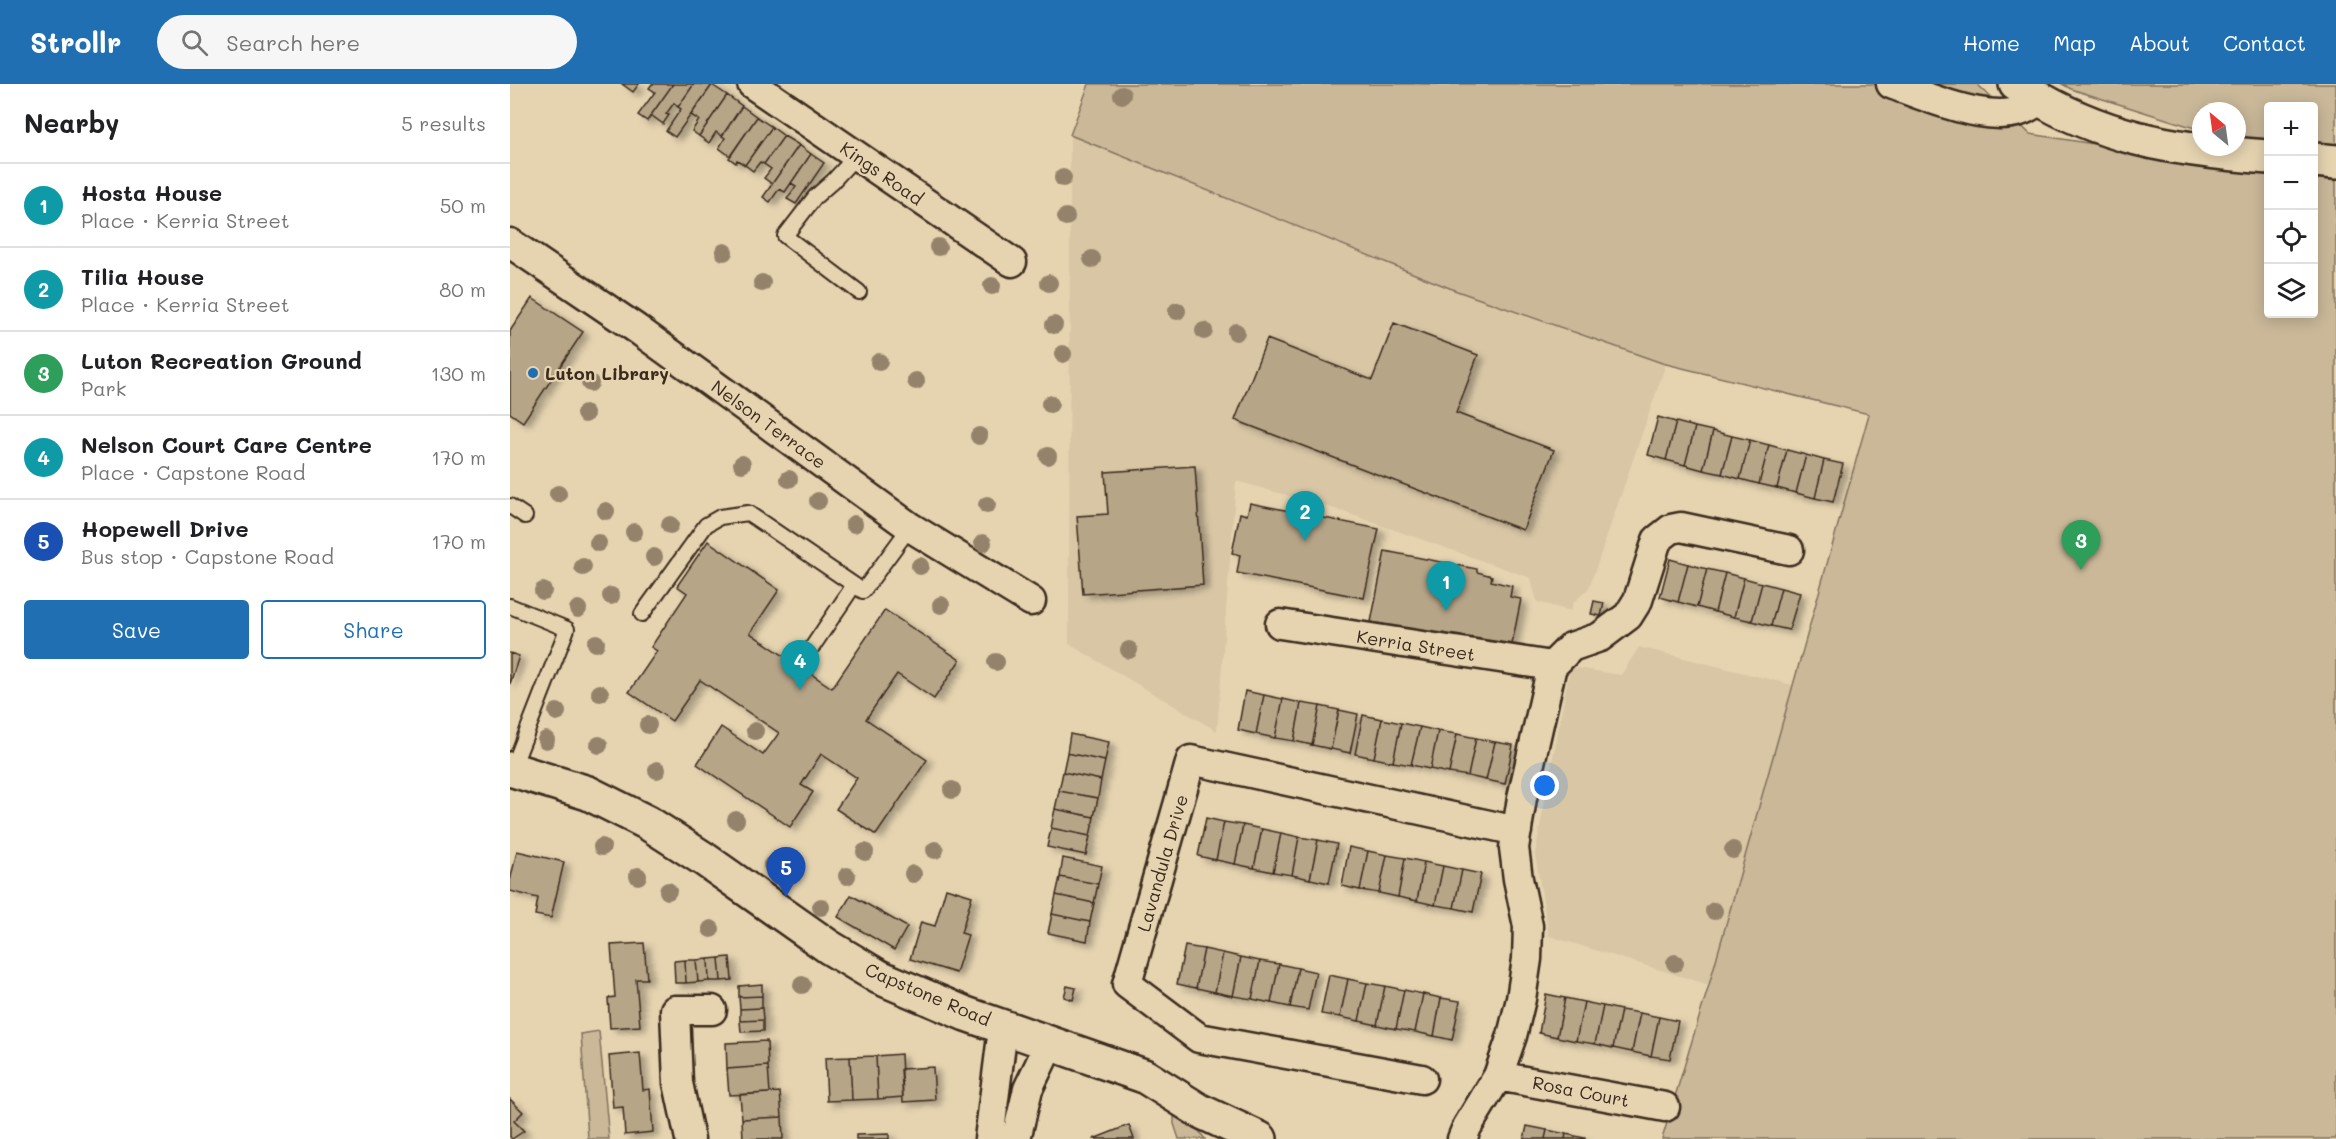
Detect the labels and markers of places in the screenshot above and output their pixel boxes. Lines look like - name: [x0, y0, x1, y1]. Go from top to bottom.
- place label: Luton Library: [545, 361, 669, 385]
- marker: Luton Library: [526, 366, 540, 380]
- pin: 2: [1286, 492, 1324, 541]
- pin: 3: [2062, 520, 2100, 570]
- pin: 1: [1426, 562, 1466, 611]
- pin: 4: [780, 640, 820, 690]
- pin: 5: [766, 848, 806, 897]

